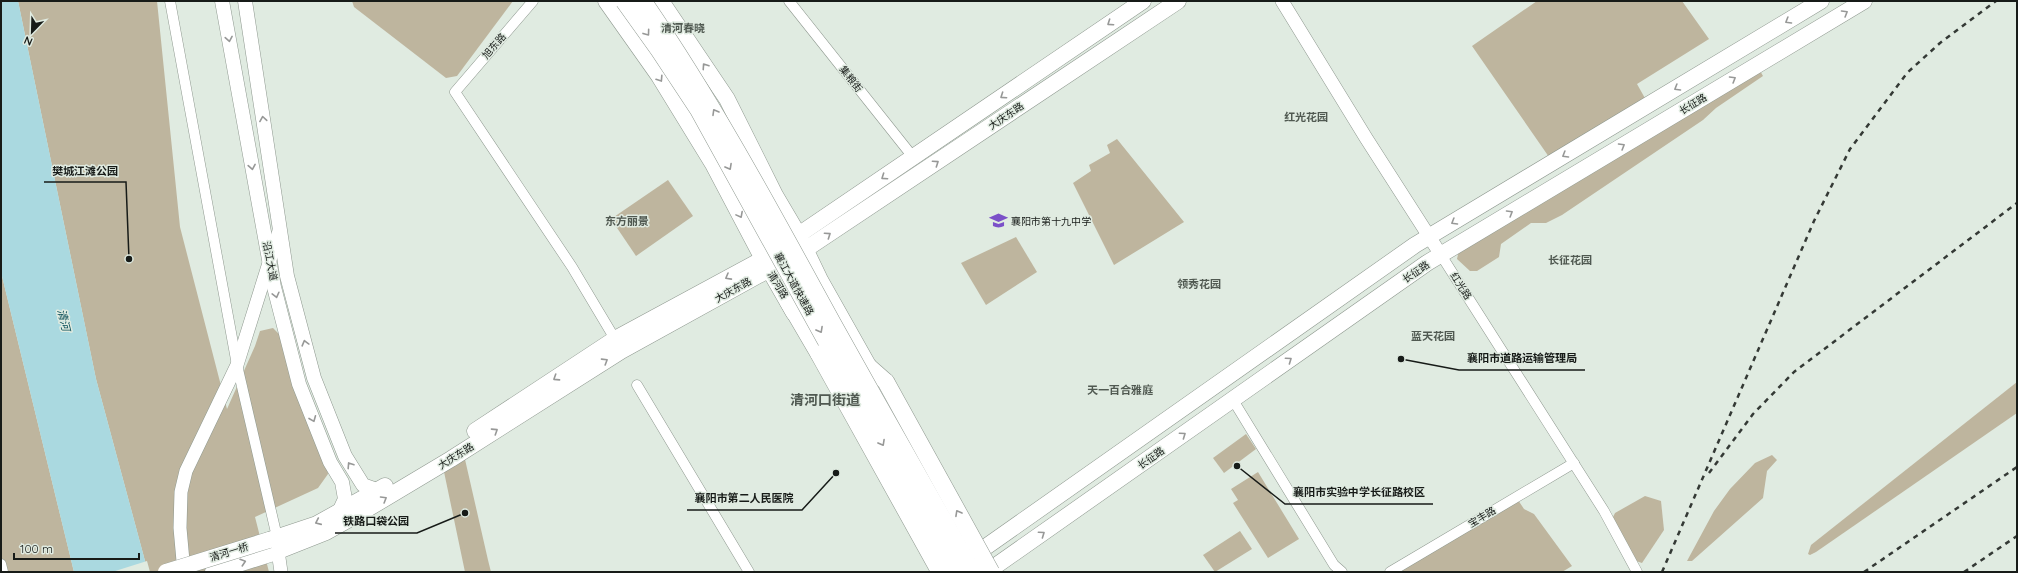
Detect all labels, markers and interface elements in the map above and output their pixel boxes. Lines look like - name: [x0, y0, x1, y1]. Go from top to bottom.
- one-way arrow: [1841, 10, 1848, 17]
- north arrow: [12, 12, 52, 52]
- one-way arrow: [1785, 16, 1792, 24]
- one-way arrow: [1108, 18, 1115, 25]
- district label: 清河春晓: [661, 21, 705, 35]
- one-way arrow: [642, 28, 649, 35]
- street label: 旭东路: [479, 30, 509, 62]
- text: N: [22, 33, 35, 49]
- one-way arrow: [224, 36, 232, 42]
- one-way arrow: [702, 63, 710, 70]
- street label: 集粮街: [837, 63, 865, 95]
- one-way arrow: [656, 75, 663, 82]
- one-way arrow: [1729, 77, 1736, 84]
- one-way arrow: [1674, 83, 1681, 91]
- one-way arrow: [1000, 91, 1007, 99]
- street label: 长征路: [1677, 91, 1709, 117]
- street label: 大庆东路: [986, 99, 1026, 133]
- one-way arrow: [713, 109, 720, 116]
- district label: 红光花园: [1284, 110, 1328, 124]
- one-way arrow: [259, 116, 268, 123]
- one-way arrow: [1618, 144, 1625, 151]
- one-way arrow: [1562, 150, 1569, 158]
- callout: 樊城江滩公园: [44, 159, 126, 182]
- one-way arrow: [932, 160, 939, 168]
- one-way arrow: [725, 163, 732, 170]
- text: 樊城江滩公园: [52, 164, 118, 178]
- one-way arrow: [248, 164, 256, 170]
- one-way arrow: [881, 172, 888, 180]
- one-way arrow: [735, 211, 743, 218]
- school or university icon: 襄阳市第十九中学: [988, 211, 1008, 231]
- one-way arrow: [1506, 211, 1513, 218]
- district label: 东方丽景: [605, 214, 649, 228]
- place label: 襄阳市第十九中学: [1011, 215, 1091, 228]
- one-way arrow: [1451, 217, 1458, 224]
- one-way arrow: [823, 233, 830, 240]
- street label: 沿江大道: [260, 240, 280, 282]
- street label: 襄江大道快速路: [771, 250, 817, 318]
- district label: 长征花园: [1548, 253, 1592, 267]
- street label: 长征路: [1400, 258, 1432, 286]
- street label: 清河路: [765, 269, 791, 301]
- street label: 红光路: [1447, 270, 1475, 302]
- one-way arrow: [725, 273, 732, 280]
- street label: 大庆东路: [712, 275, 754, 305]
- district label: 领秀花园: [1177, 277, 1221, 291]
- one-way arrow: [272, 292, 280, 298]
- water label: 清河: [55, 308, 74, 334]
- one-way arrow: [815, 326, 822, 333]
- district label: 蓝天花园: [1411, 329, 1455, 343]
- one-way arrow: [301, 340, 309, 347]
- callout: 襄阳市道路运输管理局: [1459, 347, 1585, 370]
- text: 襄阳市道路运输管理局: [1467, 351, 1577, 365]
- one-way arrow: [1285, 357, 1292, 365]
- one-way arrow: [601, 358, 608, 366]
- one-way arrow: [553, 373, 560, 381]
- district label: 天一百合雅庭: [1087, 383, 1153, 397]
- district label: 清河口街道: [790, 391, 860, 409]
- one-way arrow: [308, 416, 316, 423]
- one-way arrow: [491, 429, 498, 436]
- one-way arrow: [1179, 432, 1186, 440]
- one-way arrow: [878, 439, 885, 447]
- street label: 大庆东路: [436, 440, 476, 472]
- street label: 长征路: [1135, 444, 1167, 472]
- one-way arrow: [347, 462, 355, 469]
- callout: 襄阳市实验中学长征路校区: [1285, 481, 1433, 504]
- text: 襄阳市实验中学长征路校区: [1293, 485, 1425, 499]
- callout: 襄阳市第二人民医院: [687, 487, 802, 510]
- text: 襄阳市第二人民医院: [695, 491, 794, 505]
- one-way arrow: [380, 497, 387, 504]
- street label: 宝丰路: [1466, 504, 1498, 530]
- callout: 铁路口袋公园: [335, 510, 417, 533]
- one-way arrow: [956, 510, 963, 517]
- text: 铁路口袋公园: [343, 514, 409, 528]
- one-way arrow: [315, 518, 322, 526]
- one-way arrow: [1038, 531, 1045, 539]
- scale bar: [14, 535, 139, 561]
- street label: 清河一桥: [208, 540, 250, 564]
- text: 100 m: [20, 541, 53, 556]
- one-way arrow: [240, 559, 247, 567]

